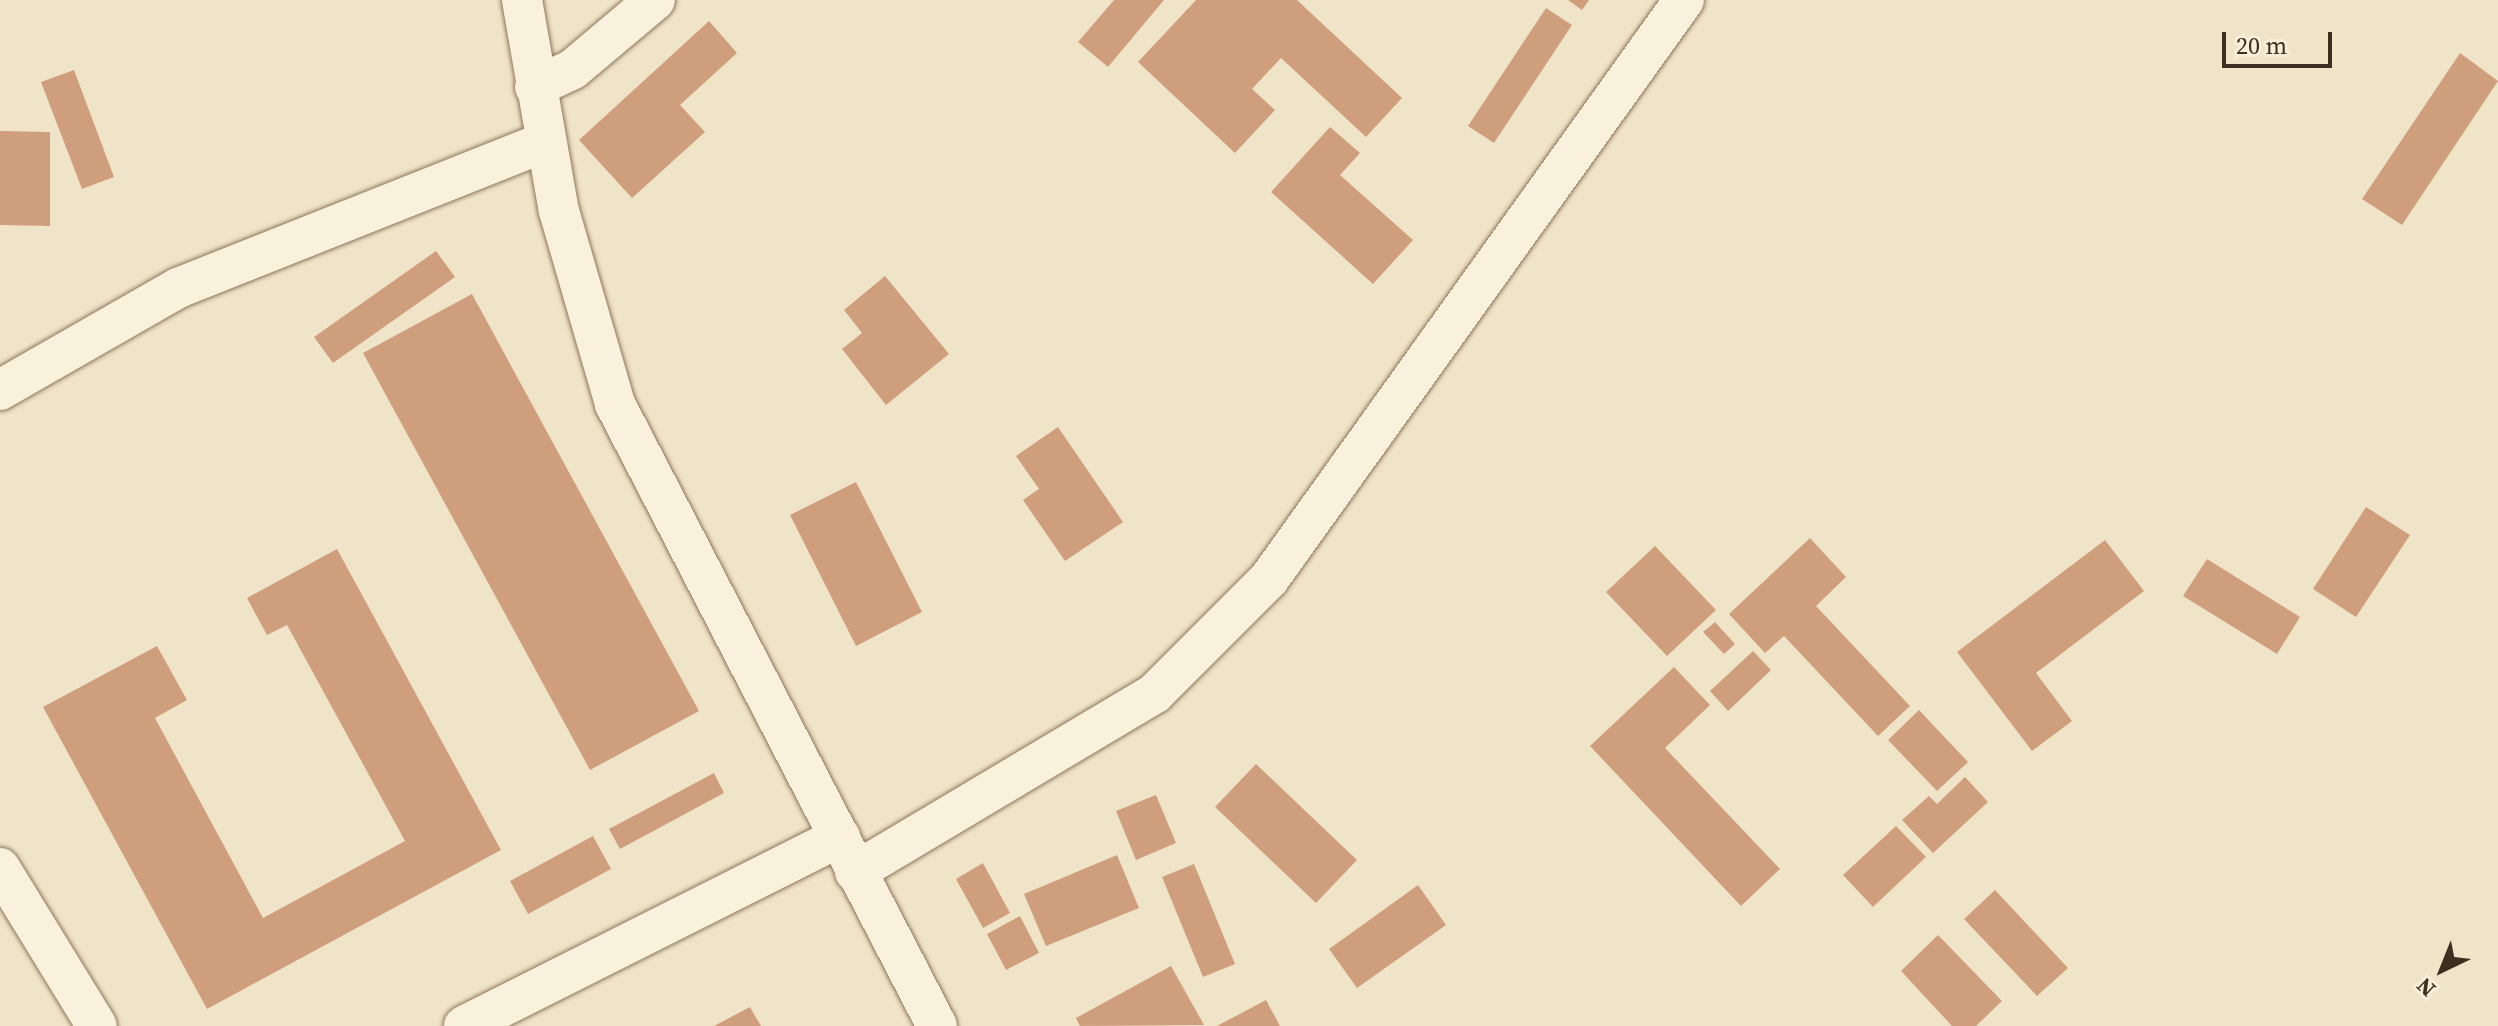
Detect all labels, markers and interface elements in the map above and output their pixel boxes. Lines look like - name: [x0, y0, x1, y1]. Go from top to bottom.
- scale bar: [2226, 16, 2336, 66]
- text: 20 m: [2236, 29, 2287, 62]
- north arrow: [2402, 930, 2482, 1010]
- text: N: [2410, 971, 2442, 1004]

